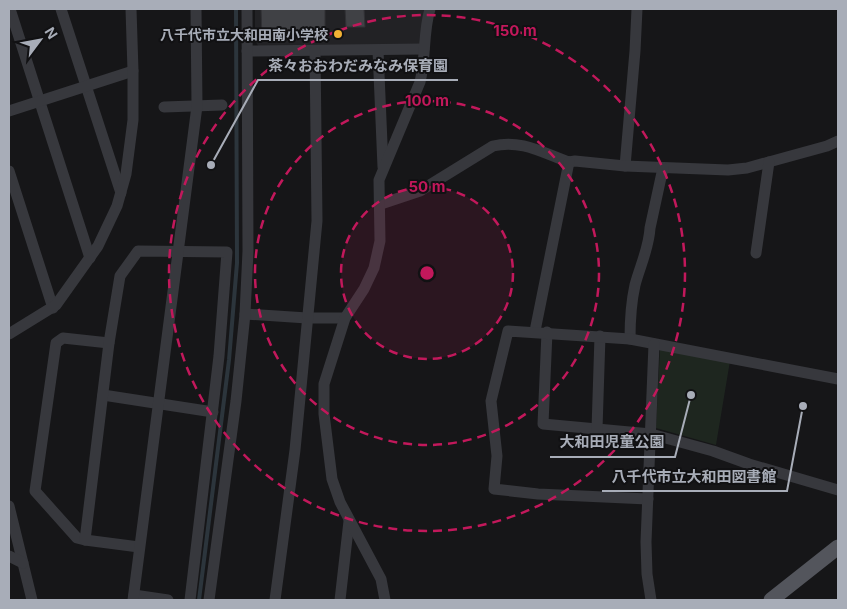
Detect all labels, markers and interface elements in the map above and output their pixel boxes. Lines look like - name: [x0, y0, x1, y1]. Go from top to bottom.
- north arrow: [15, 15, 65, 65]
- text: 150 m: [493, 21, 537, 40]
- text: N: [41, 24, 61, 42]
- place label: 八千代市立大和田南小学校: [160, 26, 328, 43]
- marker: 八千代市立大和田南小学校: [332, 28, 344, 40]
- callout: 茶々おおわだみなみ保育園: [258, 50, 458, 80]
- text: 茶々おおわだみなみ保育園: [268, 56, 448, 75]
- text: 100 m: [405, 91, 449, 110]
- text: 50 m: [409, 177, 445, 196]
- centre of rings: [418, 264, 436, 282]
- callout: 大和田児童公園: [550, 427, 675, 457]
- text: 大和田児童公園: [559, 432, 665, 451]
- callout: 八千代市立大和田図書館: [602, 461, 787, 491]
- text: 八千代市立大和田図書館: [611, 467, 777, 486]

